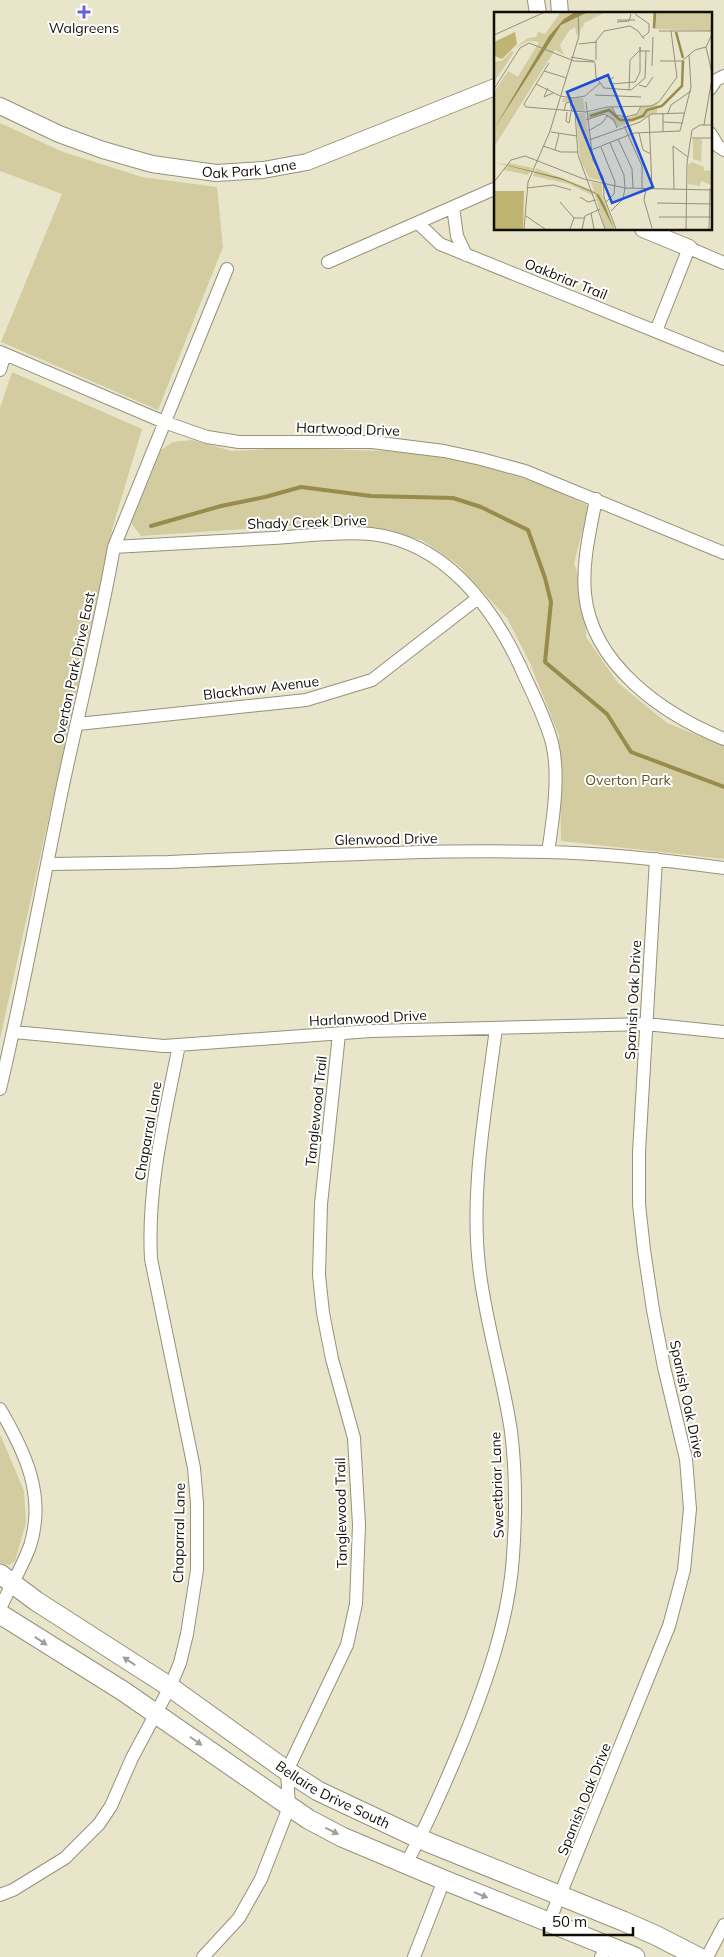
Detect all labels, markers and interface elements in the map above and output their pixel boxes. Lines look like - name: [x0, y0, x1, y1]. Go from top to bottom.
- marker: Walgreens: [78, 6, 90, 18]
- inset map: [494, 12, 712, 230]
- place label: Walgreens: [49, 19, 119, 37]
- street label: Oak Park Lane: [201, 155, 298, 182]
- street label: Oakbriar Trail: [522, 254, 610, 304]
- street label: Hartwood Drive: [296, 418, 400, 440]
- street label: Shady Creek Drive: [247, 511, 367, 533]
- street label: Overton Park Drive East: [49, 590, 99, 746]
- street label: Blackhaw Avenue: [202, 672, 320, 704]
- park label: Overton Park: [585, 771, 671, 789]
- street label: Glenwood Drive: [334, 829, 438, 849]
- street label: Spanish Oak Drive: [621, 940, 645, 1060]
- street label: Harlanwood Drive: [309, 1006, 427, 1030]
- street label: Tanglewood Trail: [301, 1055, 331, 1167]
- street label: Chaparral Lane: [130, 1080, 166, 1182]
- street label: Spanish Oak Drive: [666, 1339, 708, 1459]
- street label: Sweetbriar Lane: [486, 1431, 508, 1539]
- street label: Tanglewood Trail: [331, 1457, 351, 1569]
- street label: Chaparral Lane: [169, 1483, 189, 1583]
- one-way arrow: [34, 1636, 47, 1646]
- one-way arrow: [123, 1656, 136, 1666]
- one-way arrow: [189, 1736, 203, 1746]
- street label: Spanish Oak Drive: [553, 1740, 615, 1858]
- street label: Bellaire Drive South: [272, 1757, 393, 1833]
- one-way arrow: [325, 1827, 339, 1835]
- one-way arrow: [474, 1891, 489, 1899]
- scale bar: [544, 1904, 633, 1936]
- text: 50 m: [552, 1912, 587, 1931]

